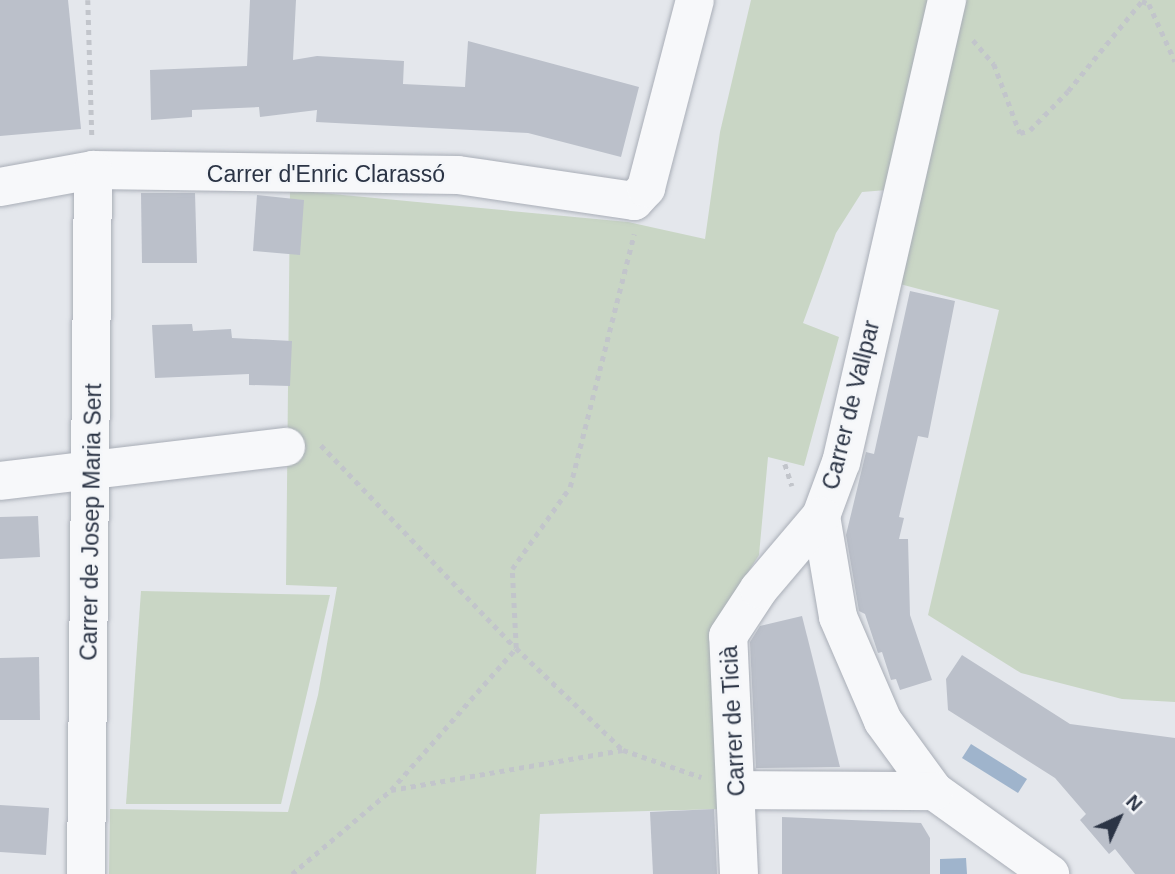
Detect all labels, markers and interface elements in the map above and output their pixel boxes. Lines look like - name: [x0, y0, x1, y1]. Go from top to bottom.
- street label: Carrer d'Enric Clarassó: [207, 160, 445, 188]
- street label: Carrer de Vallpar: [817, 318, 885, 492]
- street label: Carrer de Josep Maria Sert: [75, 383, 107, 661]
- street label: Carrer de Ticià: [715, 645, 751, 797]
- north arrow: [1084, 783, 1154, 853]
- text: N: [1122, 791, 1146, 815]

